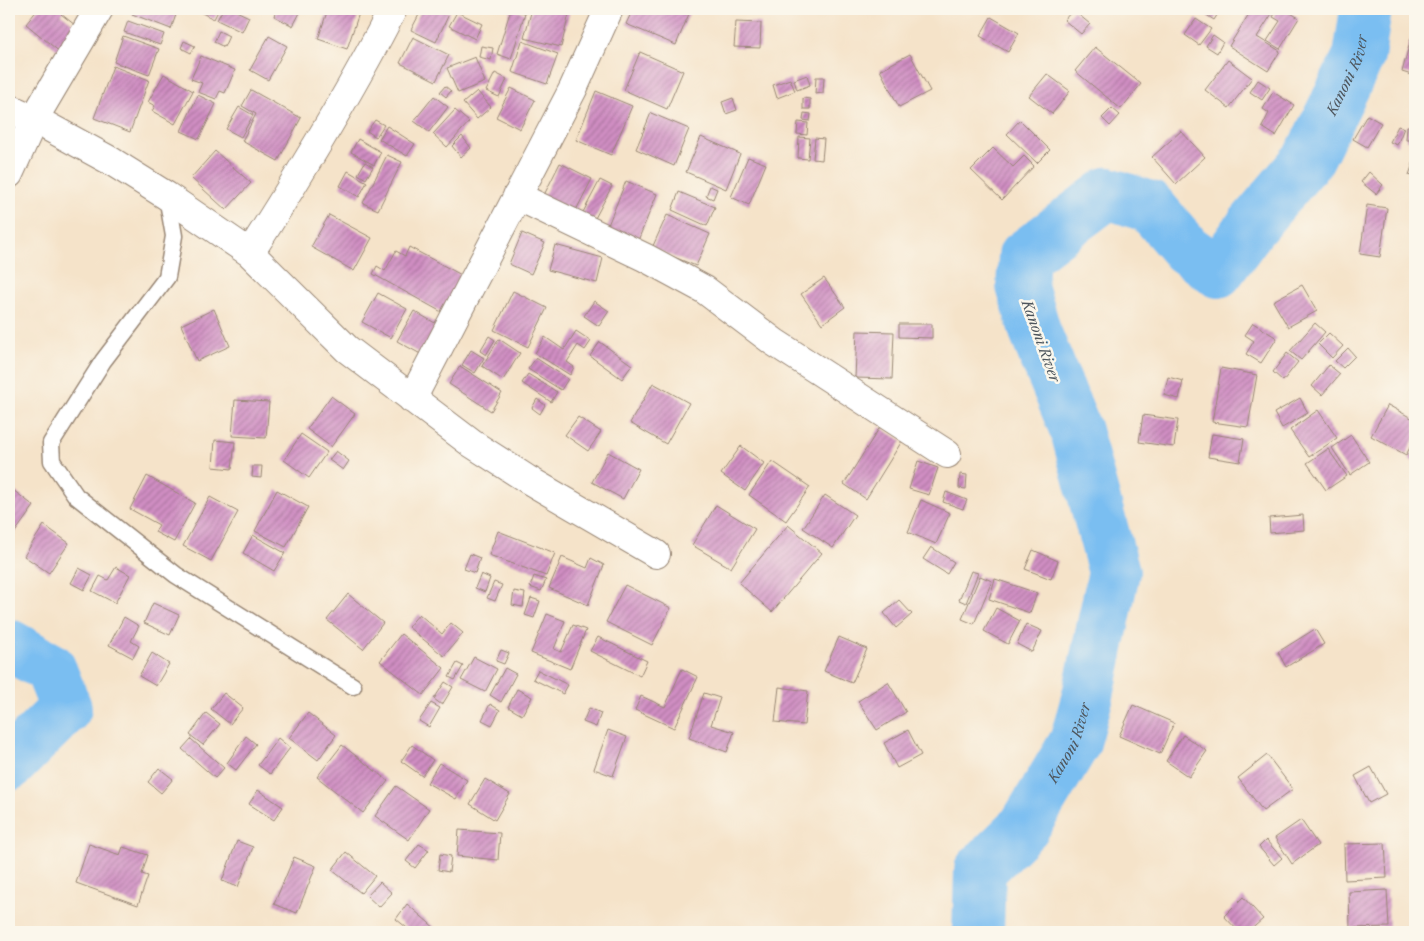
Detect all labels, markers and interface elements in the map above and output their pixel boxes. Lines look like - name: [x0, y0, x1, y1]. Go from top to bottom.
- water label: Kanoni River: [1322, 32, 1371, 119]
- water label: Kanoni River: [1017, 296, 1065, 386]
- water label: Kanoni River: [1043, 699, 1095, 787]

